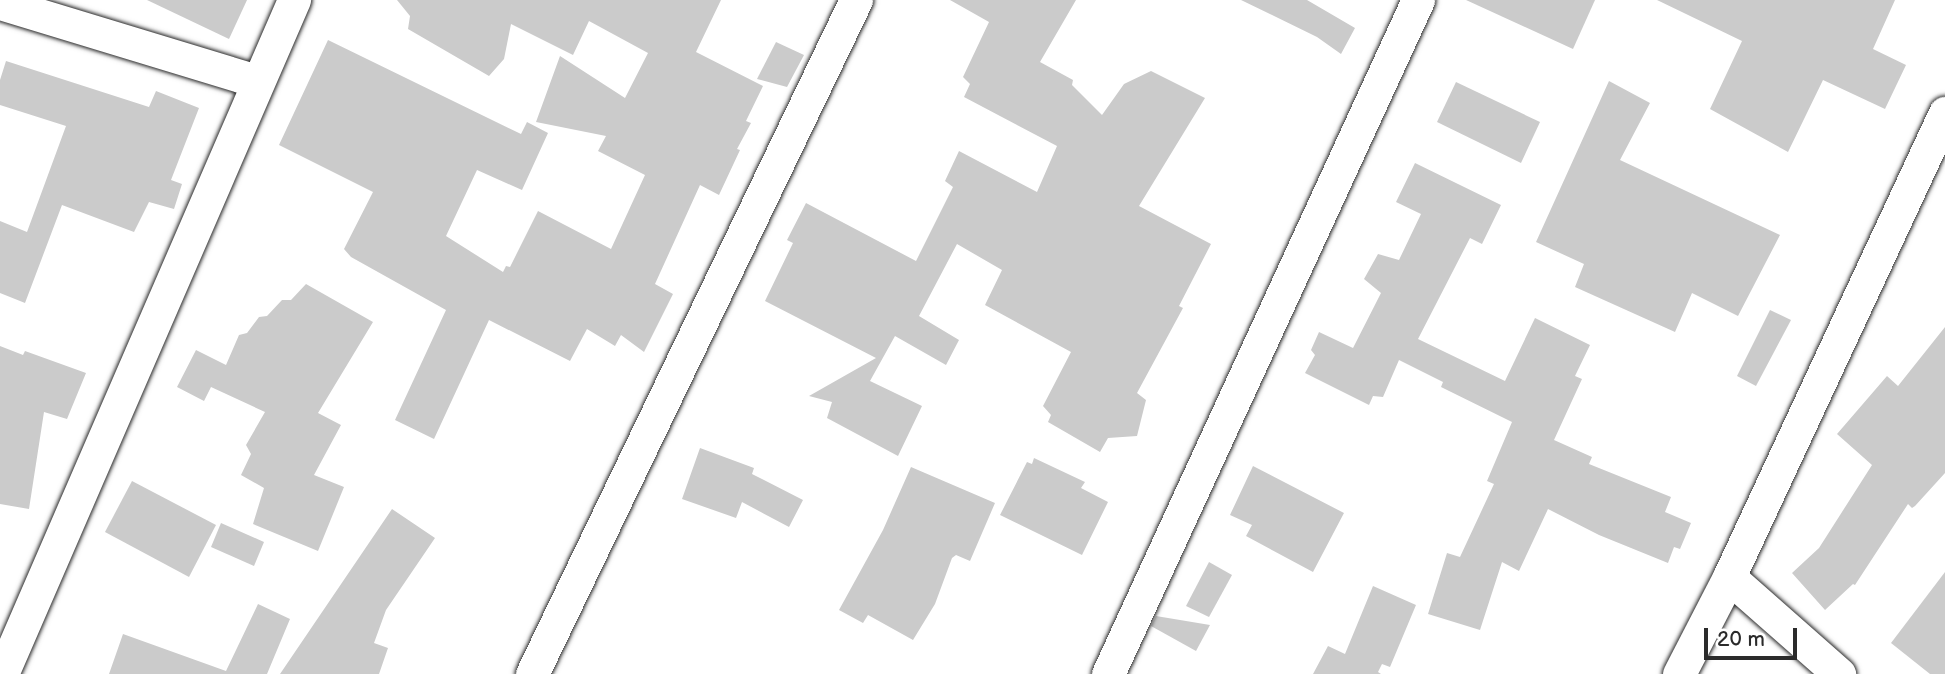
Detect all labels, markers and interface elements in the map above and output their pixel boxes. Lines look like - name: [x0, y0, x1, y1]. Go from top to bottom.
- scale bar: [1707, 614, 1800, 658]
- text: 20 m: [1717, 627, 1765, 652]

